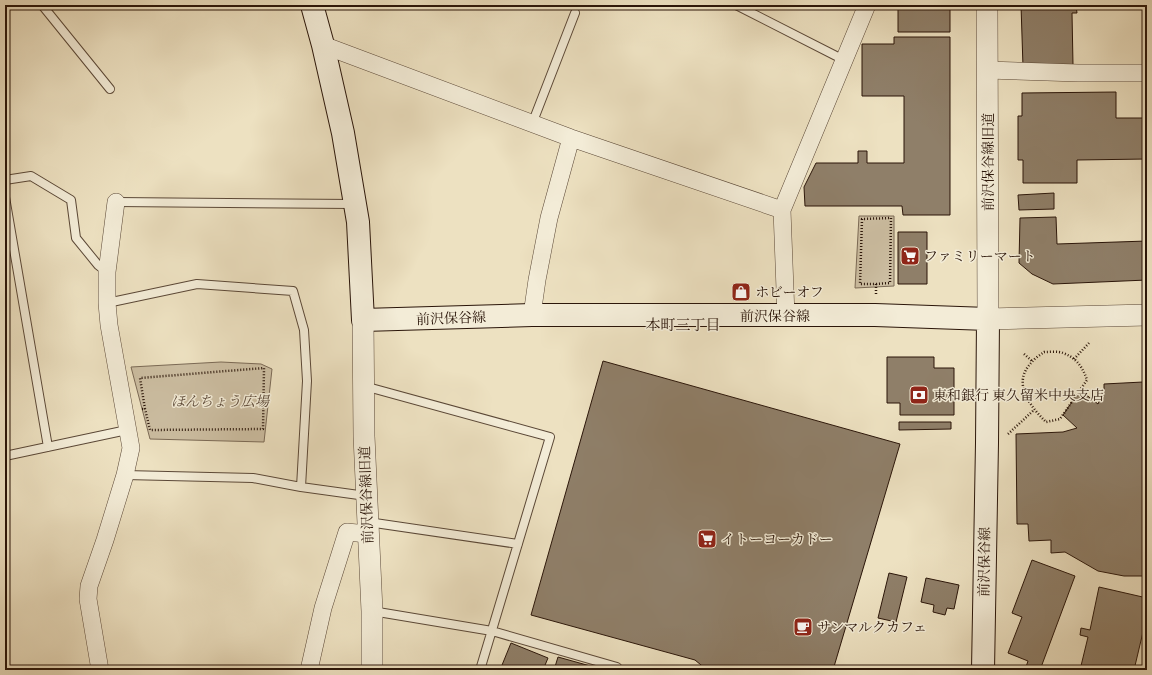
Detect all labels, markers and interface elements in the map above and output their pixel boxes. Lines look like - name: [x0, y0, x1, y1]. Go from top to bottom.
- street label: 前沢保谷線旧道: [978, 113, 998, 211]
- supermarket icon: ファミリーマート: [899, 245, 921, 267]
- place label: ファミリーマート: [924, 246, 1036, 266]
- shop icon: ホビーオフ: [730, 281, 752, 303]
- place label: ホビーオフ: [755, 282, 824, 302]
- street label: 前沢保谷線: [740, 306, 810, 326]
- street label: 前沢保谷線: [416, 307, 486, 329]
- district label: 本町三丁目: [645, 314, 721, 335]
- bank icon: 東和銀行 東久留米中央支店: [908, 384, 930, 406]
- place label: 東和銀行 東久留米中央支店: [933, 385, 1104, 405]
- park label: ほんちょう広場: [171, 391, 271, 411]
- street label: 前沢保谷線旧道: [354, 446, 378, 544]
- street label: 前沢保谷線: [973, 527, 995, 597]
- supermarket icon: イトーヨーカドー: [696, 528, 718, 550]
- place label: イトーヨーカドー: [721, 529, 833, 549]
- cafe icon: サンマルクカフェ: [792, 616, 814, 638]
- place label: サンマルクカフェ: [817, 617, 927, 637]

